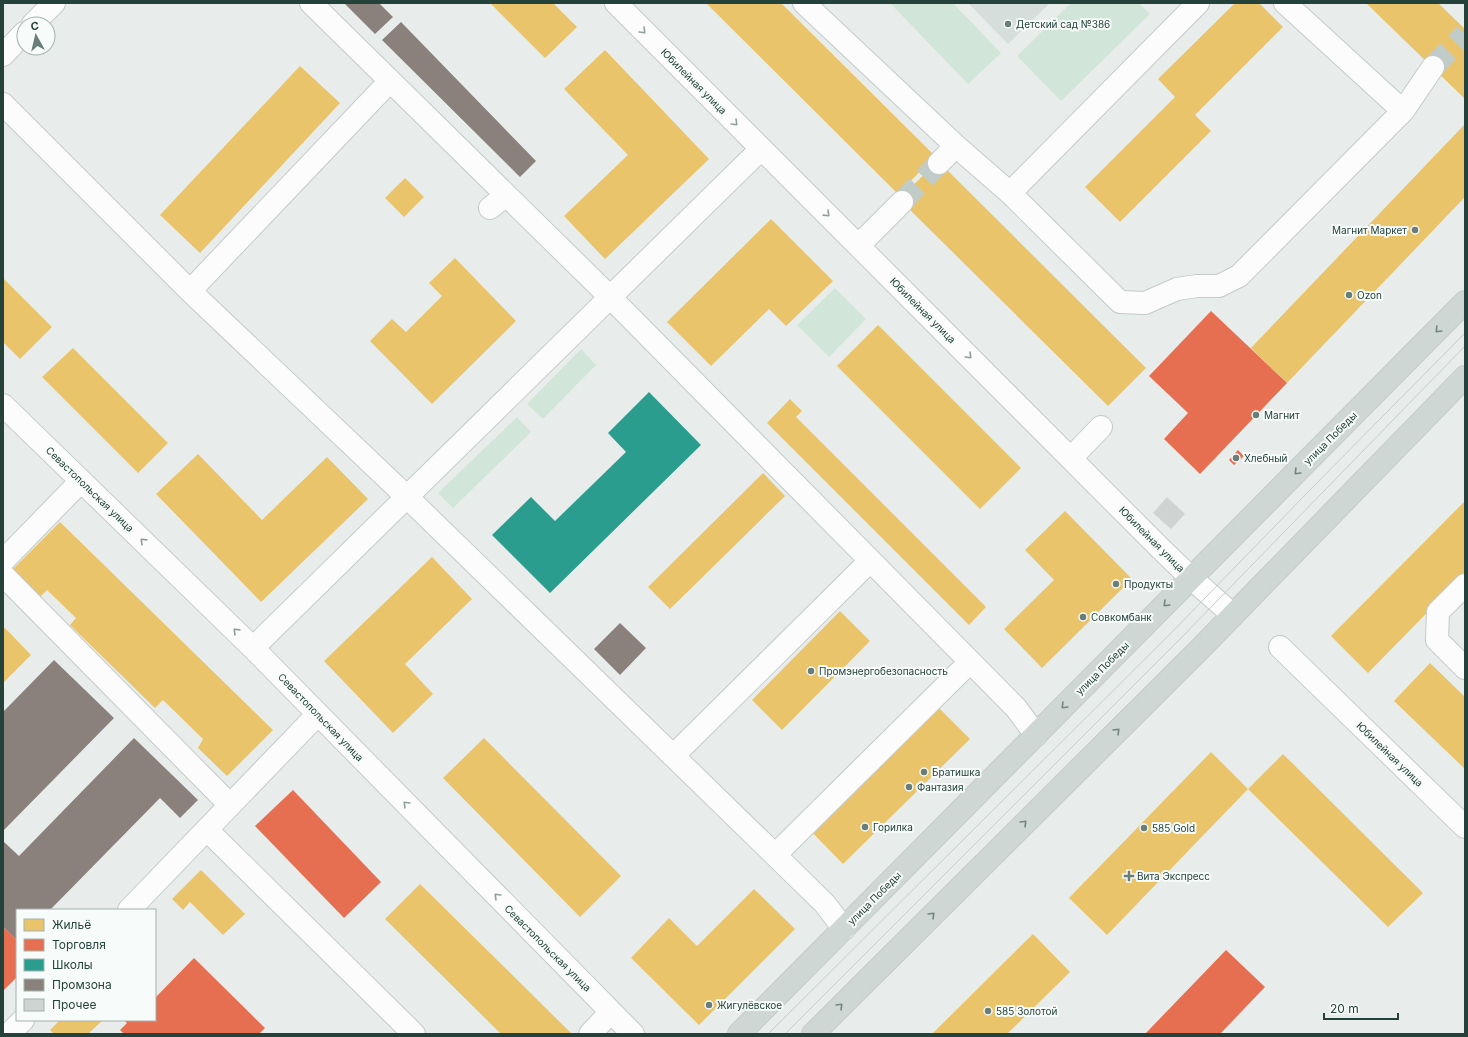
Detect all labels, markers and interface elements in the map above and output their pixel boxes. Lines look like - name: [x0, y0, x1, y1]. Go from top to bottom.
- north arrow: [16, 16, 56, 56]
- place label: Детский сад №386: [1016, 18, 1110, 30]
- text: С: [30, 19, 40, 34]
- marker: Детский сад №386: [1003, 19, 1013, 29]
- one-way arrow: [638, 26, 646, 34]
- street label: Юбилейная улица: [659, 46, 729, 116]
- one-way arrow: [730, 118, 738, 126]
- one-way arrow: [822, 209, 830, 217]
- place label: Магнит Маркет: [1332, 224, 1407, 236]
- marker: Магнит Маркет: [1410, 225, 1420, 235]
- street label: Юбилейная улица: [888, 275, 958, 345]
- place label: Ozon: [1357, 289, 1382, 301]
- marker: Ozon: [1344, 290, 1354, 300]
- one-way arrow: [1435, 325, 1442, 333]
- one-way arrow: [964, 351, 972, 359]
- place label: Магнит: [1264, 409, 1300, 421]
- street label: улица Победы: [1301, 409, 1359, 467]
- marker: Магнит: [1251, 410, 1261, 420]
- street label: Севастопольская улица: [44, 444, 136, 534]
- place label: Хлебный: [1244, 452, 1288, 464]
- marker: Хлебный: [1231, 453, 1241, 463]
- one-way arrow: [1294, 467, 1302, 475]
- street label: Юбилейная улица: [1117, 504, 1187, 574]
- one-way arrow: [140, 538, 148, 546]
- place label: Продукты: [1124, 578, 1173, 590]
- marker: Продукты: [1111, 579, 1121, 589]
- one-way arrow: [1163, 599, 1171, 607]
- place label: Совкомбанк: [1091, 611, 1152, 623]
- marker: Совкомбанк: [1078, 612, 1088, 622]
- one-way arrow: [233, 629, 241, 636]
- street label: улица Победы: [1073, 639, 1131, 697]
- place label: Промэнергобезопасность: [819, 665, 948, 677]
- marker: Промэнергобезопасность: [806, 666, 816, 676]
- street label: Севастопольская улица: [276, 671, 366, 763]
- one-way arrow: [1061, 701, 1069, 709]
- street label: Юбилейная улица: [1354, 719, 1426, 789]
- one-way arrow: [1112, 729, 1120, 736]
- place label: Братишка: [932, 766, 980, 778]
- marker: Братишка: [919, 767, 929, 777]
- place label: Фантазия: [917, 781, 963, 793]
- marker: Фантазия: [904, 782, 914, 792]
- one-way arrow: [403, 801, 411, 809]
- one-way arrow: [1019, 820, 1027, 828]
- place label: Горилка: [873, 821, 913, 833]
- marker: Горилка: [860, 822, 870, 832]
- place label: 585 Gold: [1152, 822, 1195, 834]
- marker: 585 Gold: [1139, 823, 1149, 833]
- street label: улица Победы: [845, 869, 903, 927]
- place label: Вита Экспресс: [1137, 870, 1210, 882]
- marker: Вита Экспресс: [1124, 871, 1134, 881]
- one-way arrow: [494, 893, 502, 901]
- street label: Севастопольская улица: [502, 902, 594, 994]
- legend: [16, 909, 156, 1021]
- one-way arrow: [927, 912, 935, 920]
- text: Жильё: [52, 917, 91, 932]
- text: Торговля: [52, 937, 106, 952]
- text: Школы: [52, 957, 93, 972]
- text: Промзона: [52, 977, 112, 992]
- scale bar: [1324, 995, 1398, 1021]
- text: Прочее: [52, 997, 97, 1012]
- place label: Жигулёвское: [717, 999, 782, 1011]
- marker: Жигулёвское: [704, 1000, 714, 1010]
- text: 20 m: [1330, 1001, 1359, 1016]
- one-way arrow: [835, 1003, 843, 1011]
- place label: 585 Золотой: [996, 1005, 1058, 1017]
- marker: 585 Золотой: [983, 1006, 993, 1016]

